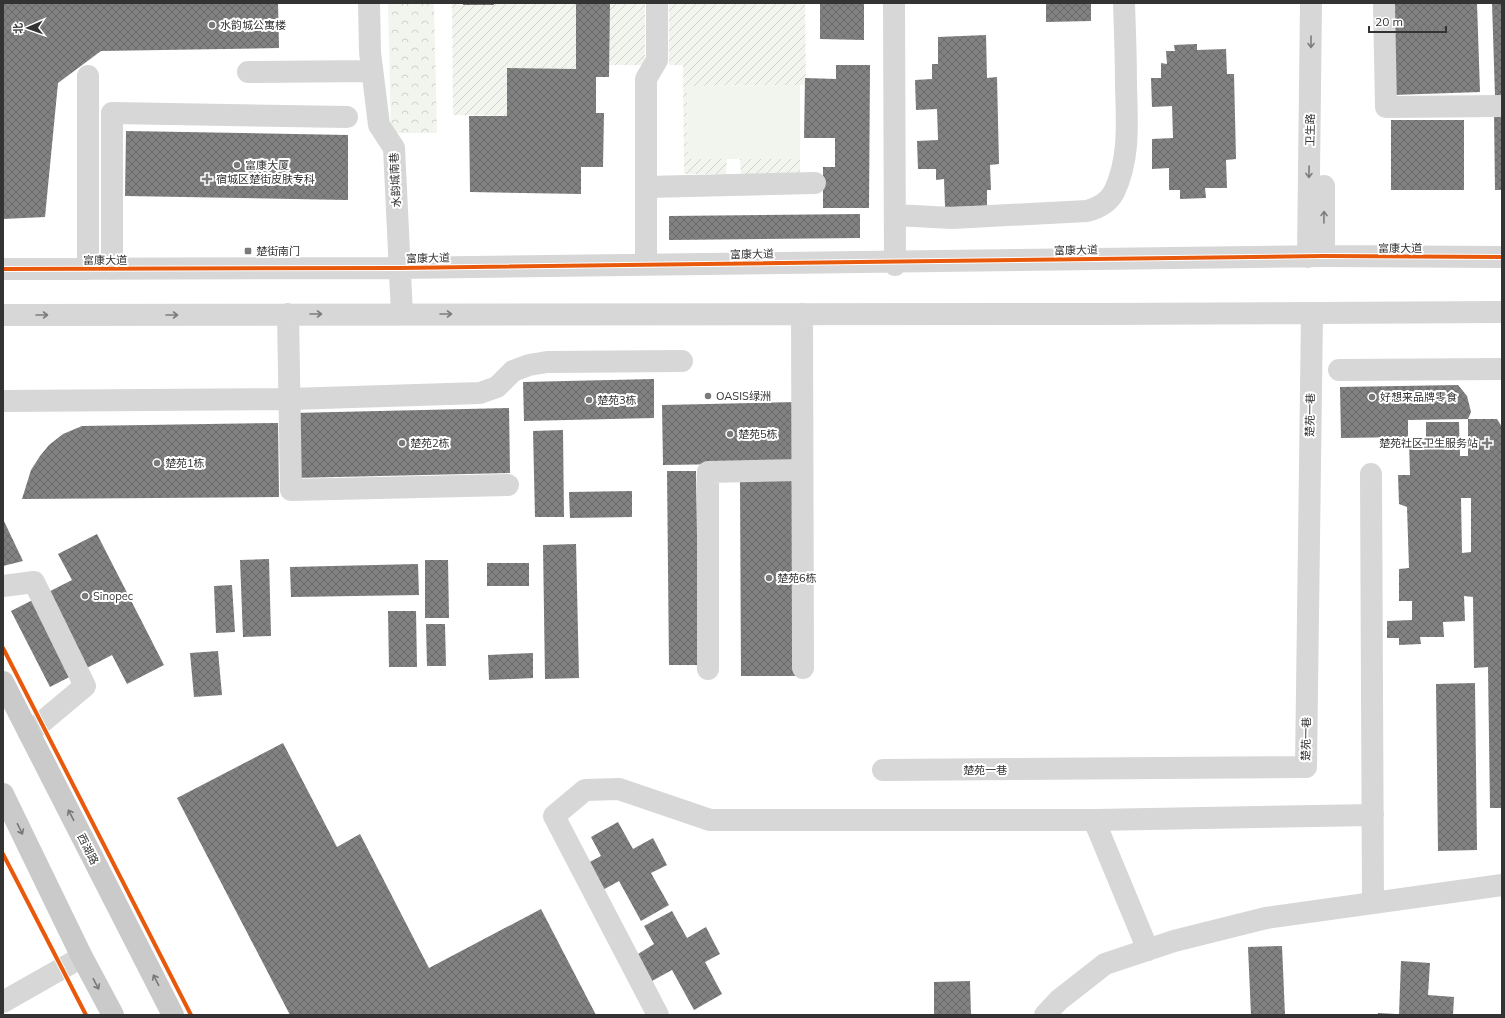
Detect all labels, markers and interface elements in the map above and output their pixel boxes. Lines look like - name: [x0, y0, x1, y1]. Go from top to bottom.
- north arrow: [8, 8, 48, 48]
- scale bar: [1369, 8, 1446, 34]
- text: 20 m: [1375, 14, 1403, 29]
- place label: 水韵城公寓楼: [220, 18, 286, 32]
- marker: 水韵城公寓楼: [207, 20, 217, 30]
- text: 北: [11, 23, 25, 34]
- one-way arrow: [1307, 35, 1315, 48]
- street label: 卫生路: [1303, 113, 1317, 147]
- street label: 水韵城南巷: [387, 152, 403, 208]
- place label: 富康大厦: [245, 158, 289, 172]
- marker: 富康大厦: [232, 160, 242, 170]
- one-way arrow: [1305, 165, 1313, 178]
- place label: 宿城区楚街皮肤专科: [216, 172, 315, 186]
- marker: 宿城区楚街皮肤专科: [201, 173, 213, 185]
- one-way arrow: [1320, 211, 1328, 224]
- street label: 富康大道: [1378, 241, 1422, 255]
- street label: 富康大道: [1054, 243, 1098, 257]
- place label: 楚街南门: [256, 244, 300, 258]
- marker: 楚街南门: [243, 246, 253, 256]
- street label: 富康大道: [730, 247, 774, 261]
- street label: 富康大道: [406, 251, 450, 265]
- street label: 富康大道: [83, 253, 127, 267]
- one-way arrow: [309, 310, 322, 318]
- one-way arrow: [439, 310, 452, 318]
- one-way arrow: [35, 311, 48, 319]
- one-way arrow: [165, 311, 178, 319]
- place label: OASIS绿洲: [716, 389, 771, 403]
- place label: 好想来品牌零食: [1380, 390, 1457, 404]
- marker: OASIS绿洲: [703, 391, 713, 401]
- marker: 好想来品牌零食: [1367, 392, 1377, 402]
- place label: 楚苑3栋: [597, 393, 637, 407]
- street label: 楚苑一巷: [1303, 393, 1317, 437]
- marker: 楚苑3栋: [584, 395, 594, 405]
- place label: 楚苑5栋: [738, 427, 778, 441]
- marker: 楚苑5栋: [725, 429, 735, 439]
- place label: 楚苑2栋: [410, 436, 450, 450]
- place label: 楚苑社区卫生服务站: [1379, 436, 1478, 450]
- marker: 楚苑社区卫生服务站: [1481, 437, 1493, 449]
- marker: 楚苑2栋: [397, 438, 407, 448]
- place label: 楚苑1栋: [165, 456, 205, 470]
- marker: 楚苑1栋: [152, 458, 162, 468]
- place label: 楚苑6栋: [777, 571, 817, 585]
- marker: 楚苑6栋: [764, 573, 774, 583]
- place label: Sinopec: [93, 589, 134, 603]
- marker: Sinopec: [80, 591, 90, 601]
- street label: 楚苑一巷: [1299, 717, 1313, 761]
- street label: 楚苑一巷: [963, 763, 1007, 777]
- one-way arrow: [67, 809, 74, 821]
- one-way arrow: [17, 823, 24, 835]
- street label: 西湖路: [74, 831, 102, 867]
- one-way arrow: [151, 975, 159, 987]
- one-way arrow: [93, 977, 101, 989]

